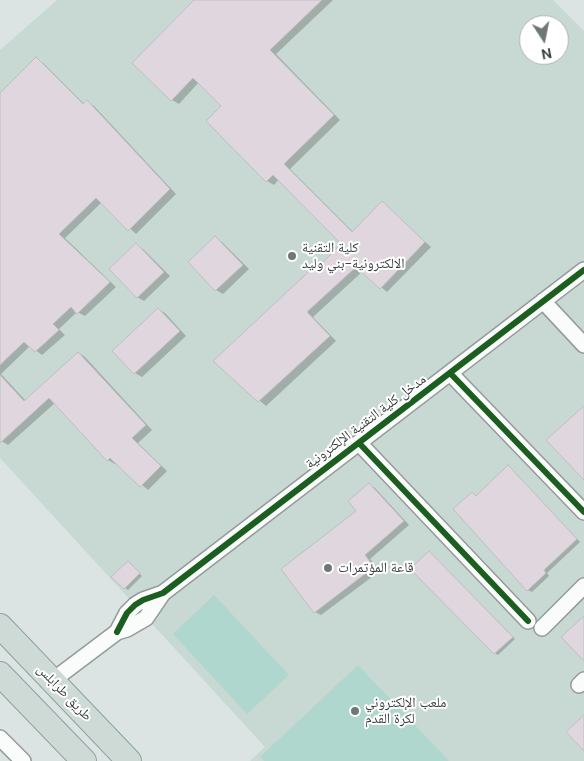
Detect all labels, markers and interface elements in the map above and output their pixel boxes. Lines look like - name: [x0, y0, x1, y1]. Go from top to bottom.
- north arrow: [519, 15, 569, 65]
- text: N: [540, 44, 553, 64]
- place label: كلية التقنية الالكترونية-بني وليد: [302, 240, 404, 272]
- marker: كلية التقنية الالكترونية-بني وليد: [286, 250, 298, 262]
- street label: مدخل كلية التقنية الإلكترونية: [302, 371, 430, 473]
- place label: قاعة المؤتمرات: [338, 560, 414, 576]
- marker: قاعة المؤتمرات: [322, 562, 334, 574]
- street label: طريق طرابلس: [33, 661, 95, 725]
- place label: ملعب الإلكتروني لكرة القدم: [365, 695, 446, 728]
- marker: ملعب الإلكتروني لكرة القدم: [349, 705, 361, 717]

